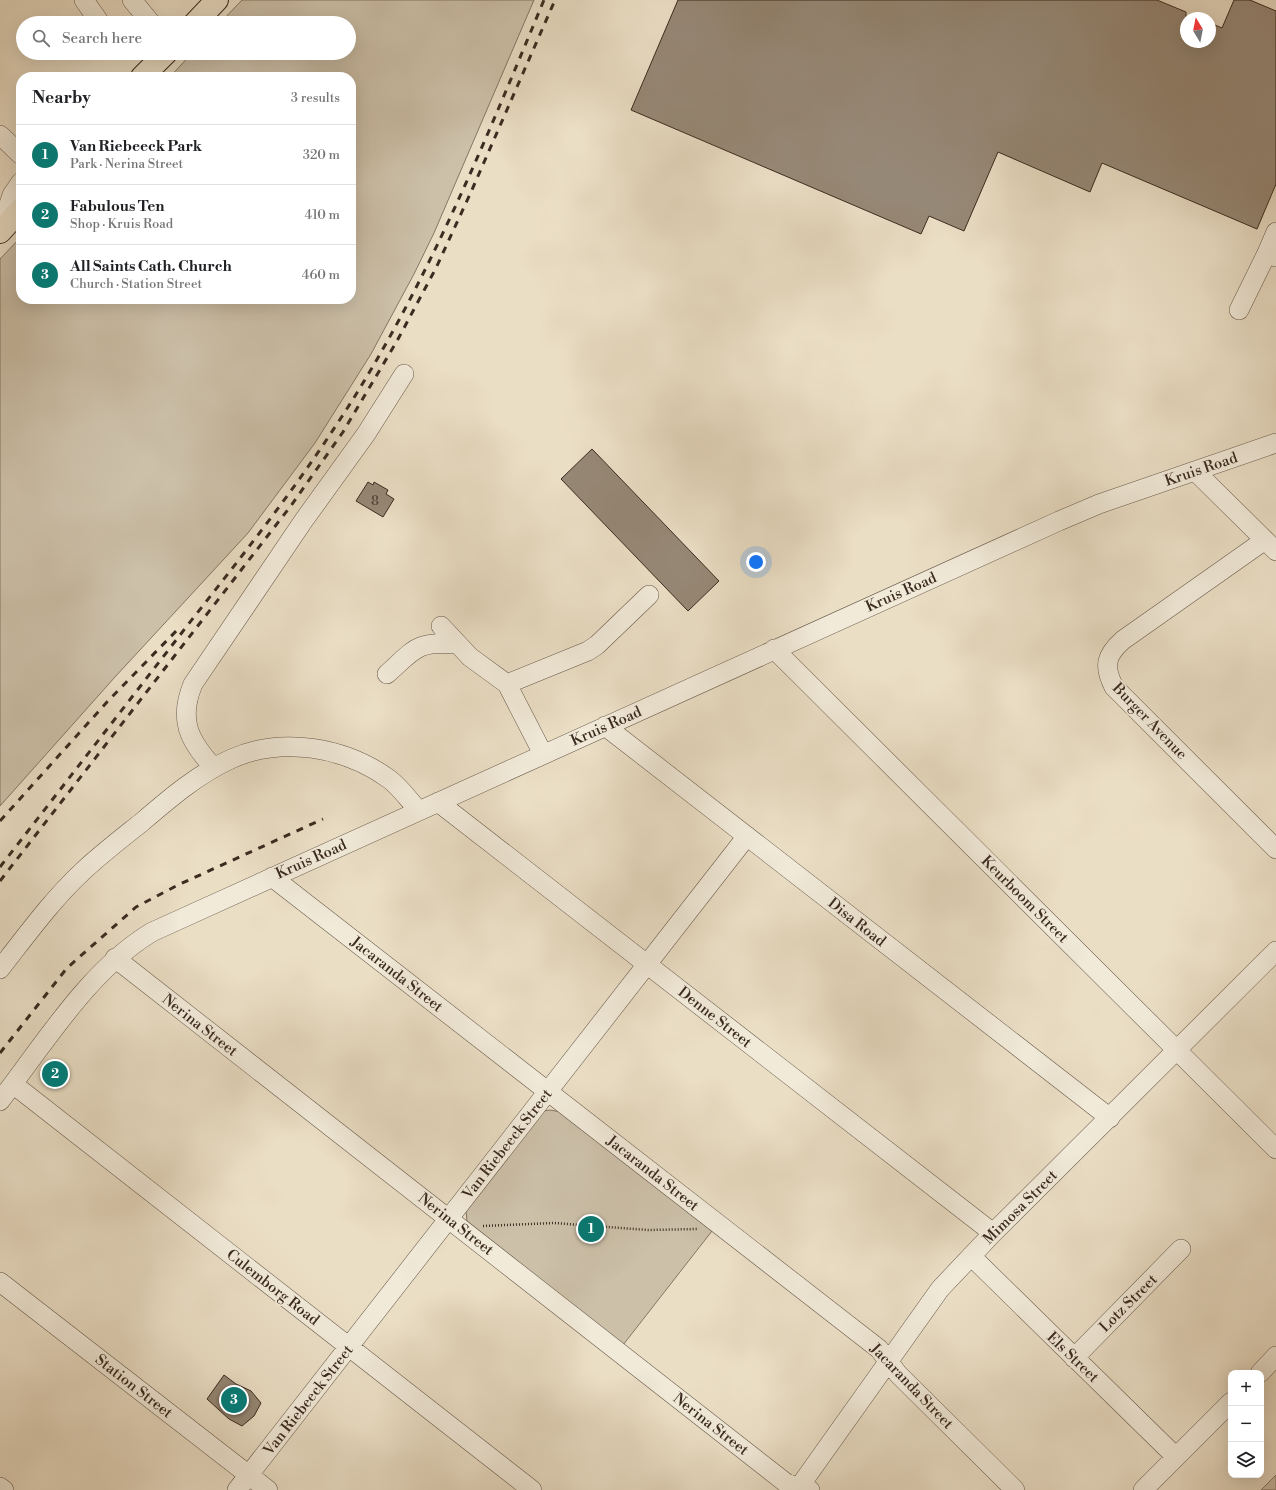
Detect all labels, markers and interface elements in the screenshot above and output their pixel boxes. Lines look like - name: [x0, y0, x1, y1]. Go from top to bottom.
- north arrow: [1180, 12, 1216, 48]
- search box: [16, 16, 356, 60]
- icon: search: [30, 27, 52, 49]
- text: Search here: [62, 29, 142, 48]
- text: Nearby: [32, 87, 91, 109]
- text: 3 results: [291, 90, 340, 106]
- text: Van Riebeeck Park: [70, 137, 202, 156]
- text: 1: [42, 147, 48, 163]
- text: 320 m: [303, 147, 340, 163]
- text: Park · Nerina Street: [70, 156, 183, 172]
- text: Fabulous Ten: [70, 197, 164, 216]
- text: 2: [41, 207, 49, 223]
- text: 410 m: [304, 207, 340, 223]
- text: Shop · Kruis Road: [70, 216, 173, 232]
- text: All Saints Cath. Church: [70, 257, 232, 276]
- text: 3: [41, 267, 49, 283]
- text: 460 m: [302, 267, 340, 283]
- text: Church · Station Street: [70, 276, 202, 292]
- street label: Kruis Road: [1162, 448, 1241, 491]
- house number: 8: [371, 493, 379, 509]
- your location: [746, 552, 766, 572]
- street label: Kruis Road: [863, 568, 940, 617]
- street label: Burger Avenue: [1108, 678, 1191, 764]
- street label: Kruis Road: [568, 702, 645, 751]
- street label: Kruis Road: [273, 835, 350, 884]
- street label: Keurboom Street: [977, 852, 1073, 947]
- street label: Disa Road: [824, 894, 890, 951]
- street label: Jacaranda Street: [346, 932, 447, 1017]
- street label: Denne Street: [674, 983, 756, 1053]
- street label: Nerina Street: [158, 990, 242, 1061]
- pin: 2: [42, 1059, 68, 1089]
- street label: Van Riebeeck Street: [458, 1085, 557, 1204]
- street label: Jacaranda Street: [602, 1131, 703, 1216]
- street label: Mimosa Street: [979, 1166, 1062, 1249]
- street label: Nerina Street: [414, 1189, 498, 1260]
- pin: 1: [578, 1214, 604, 1244]
- street label: Culemborg Road: [222, 1245, 323, 1330]
- street label: Lotz Street: [1095, 1270, 1162, 1336]
- street label: Els Street: [1043, 1328, 1103, 1387]
- street label: Jacaranda Street: [865, 1339, 958, 1434]
- street label: Van Riebeeck Street: [259, 1341, 358, 1460]
- street label: Station Street: [91, 1350, 177, 1423]
- map controls: [1228, 1370, 1264, 1478]
- button: +: [1228, 1370, 1264, 1406]
- pin: 3: [221, 1385, 247, 1415]
- street label: Nerina Street: [669, 1389, 753, 1460]
- button: −: [1228, 1406, 1264, 1442]
- button: layers: [1228, 1442, 1264, 1478]

